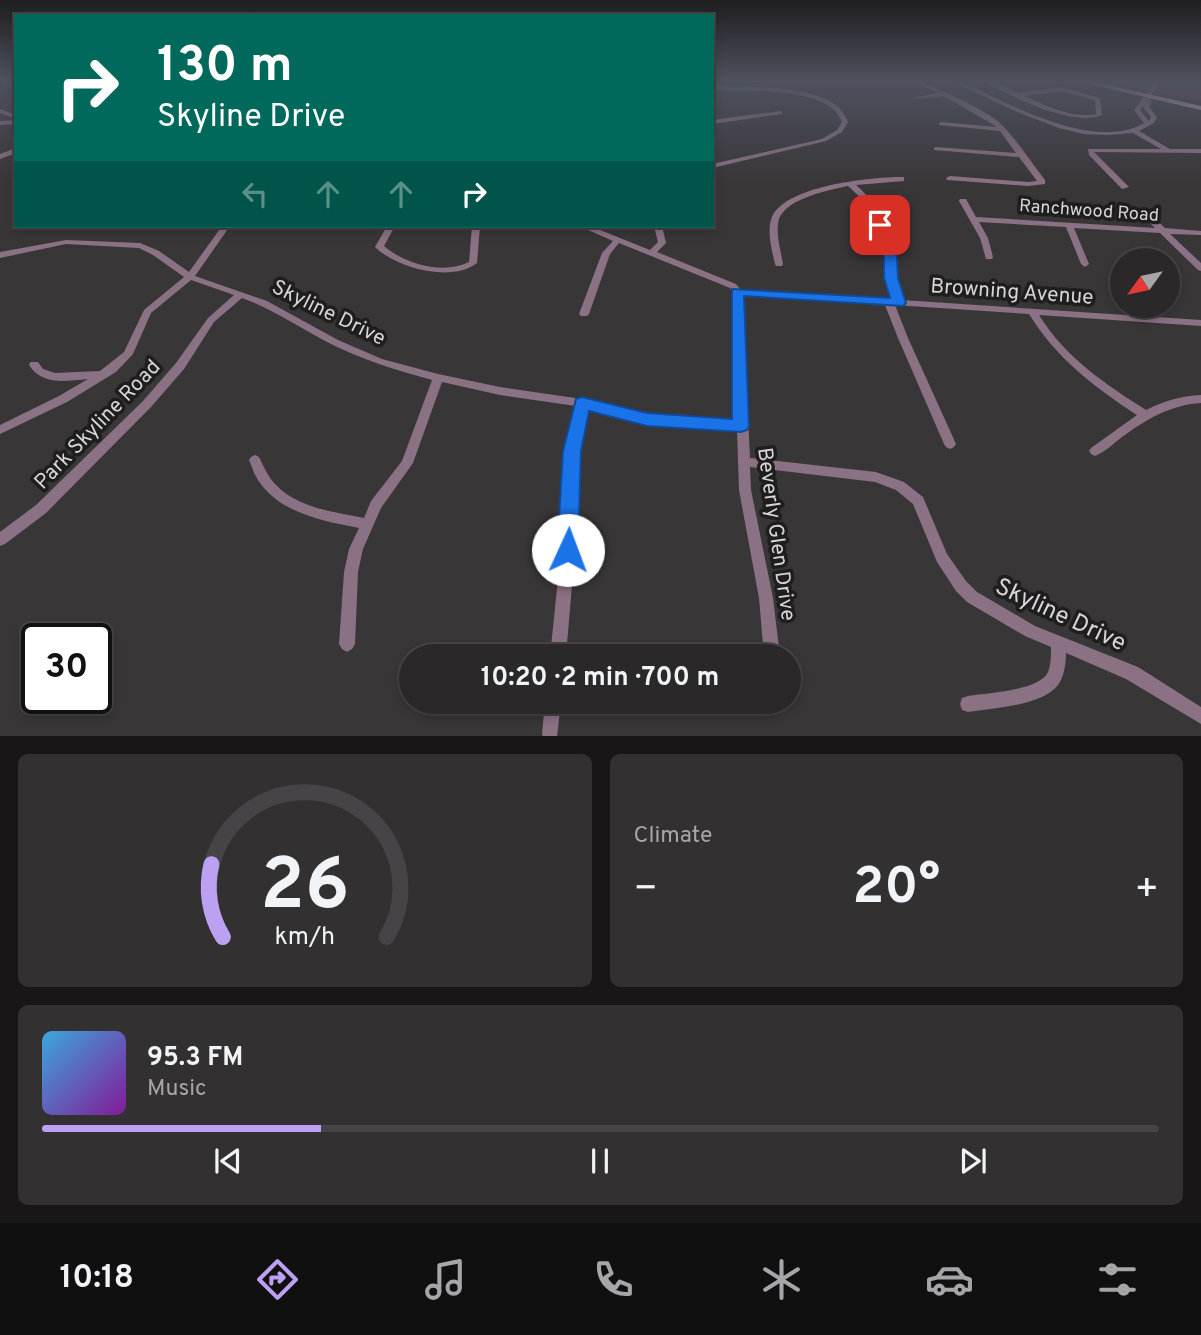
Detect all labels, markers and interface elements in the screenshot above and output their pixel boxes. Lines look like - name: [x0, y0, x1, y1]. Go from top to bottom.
- text: 130 m: [157, 37, 293, 99]
- icon: right: [42, 42, 133, 133]
- text: Skyline Drive: [157, 98, 345, 138]
- icon: left: [236, 175, 274, 213]
- icon: ahead: [309, 175, 347, 213]
- icon: ahead: [382, 175, 420, 213]
- icon: right: [455, 175, 493, 213]
- pin: [850, 195, 910, 255]
- street label: Ranchwood Road: [1018, 195, 1160, 228]
- icon: arrive: [861, 206, 899, 244]
- north arrow: [1110, 248, 1180, 318]
- map controls: [1110, 248, 1180, 318]
- street label: Browning Avenue: [929, 273, 1094, 312]
- street label: Skyline Drive: [267, 274, 390, 353]
- street label: Park Skyline Road: [29, 354, 167, 496]
- street label: Beverly Glen Drive: [750, 446, 801, 623]
- position arrow: [531, 513, 605, 587]
- street label: Skyline Drive: [990, 572, 1130, 659]
- speed limit sign: 30: [21, 623, 112, 714]
- text: 10:20 · 2 min · 700 m: [481, 662, 719, 695]
- text: Climate: [634, 822, 712, 851]
- text: 26: [260, 843, 349, 935]
- text: 20°: [852, 856, 940, 922]
- text: −: [634, 866, 658, 915]
- text: +: [1134, 866, 1159, 915]
- text: km/h: [274, 921, 335, 953]
- text: 95.3 FM: [147, 1042, 243, 1075]
- text: Music: [147, 1075, 207, 1104]
- icon: previous: [209, 1142, 247, 1180]
- icon: pause: [581, 1142, 619, 1180]
- icon: next: [954, 1142, 992, 1180]
- icon: directions: [253, 1255, 302, 1304]
- icon: music: [421, 1255, 470, 1304]
- icon: phone: [589, 1255, 638, 1304]
- icon: climate: [757, 1255, 806, 1304]
- icon: car: [925, 1255, 974, 1304]
- icon: filters: [1093, 1255, 1142, 1304]
- text: 10:18: [59, 1259, 134, 1299]

